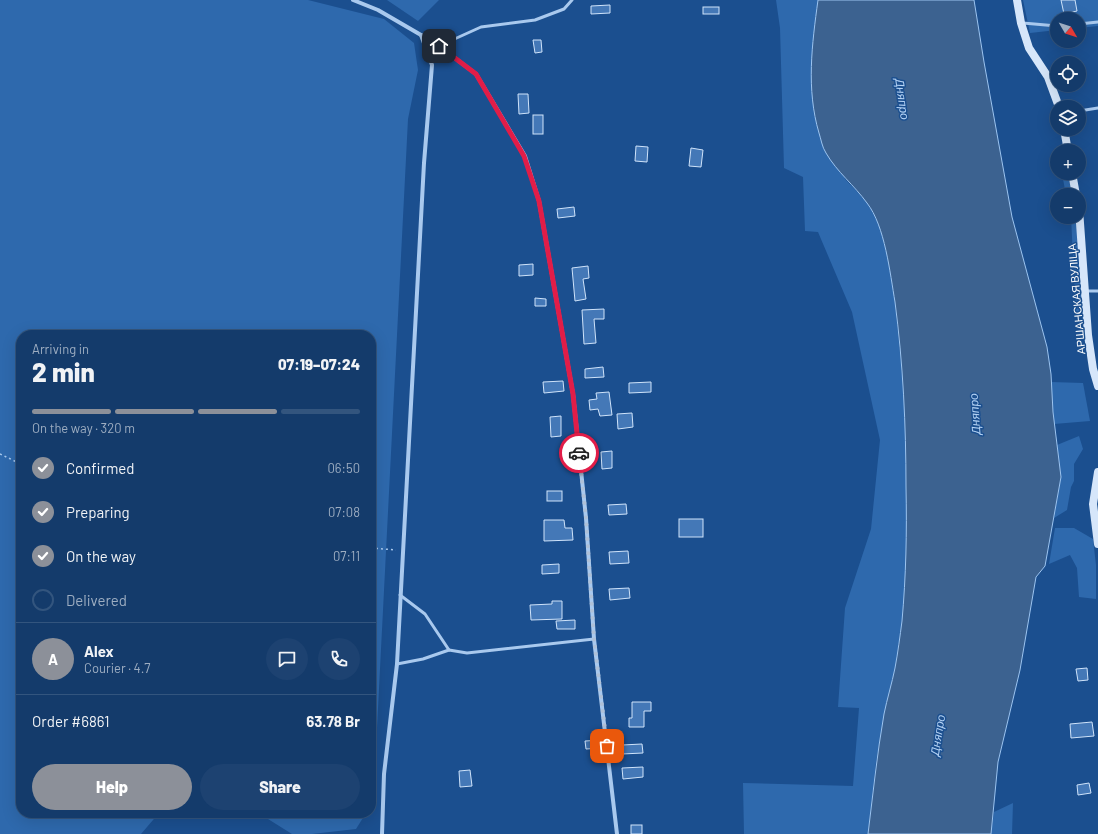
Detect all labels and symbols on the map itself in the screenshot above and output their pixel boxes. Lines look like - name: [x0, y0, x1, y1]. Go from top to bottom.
- north arrow: [1050, 12, 1086, 48]
- pin: [422, 29, 456, 63]
- water label: Дняпро: [892, 76, 913, 121]
- street label: АРШАНСКАЯ ВУЛІЦА: [1065, 242, 1087, 355]
- water label: Дняпро: [966, 392, 984, 437]
- courier: [559, 433, 599, 473]
- water label: Дняпро: [927, 713, 948, 759]
- pin: [590, 729, 624, 763]

